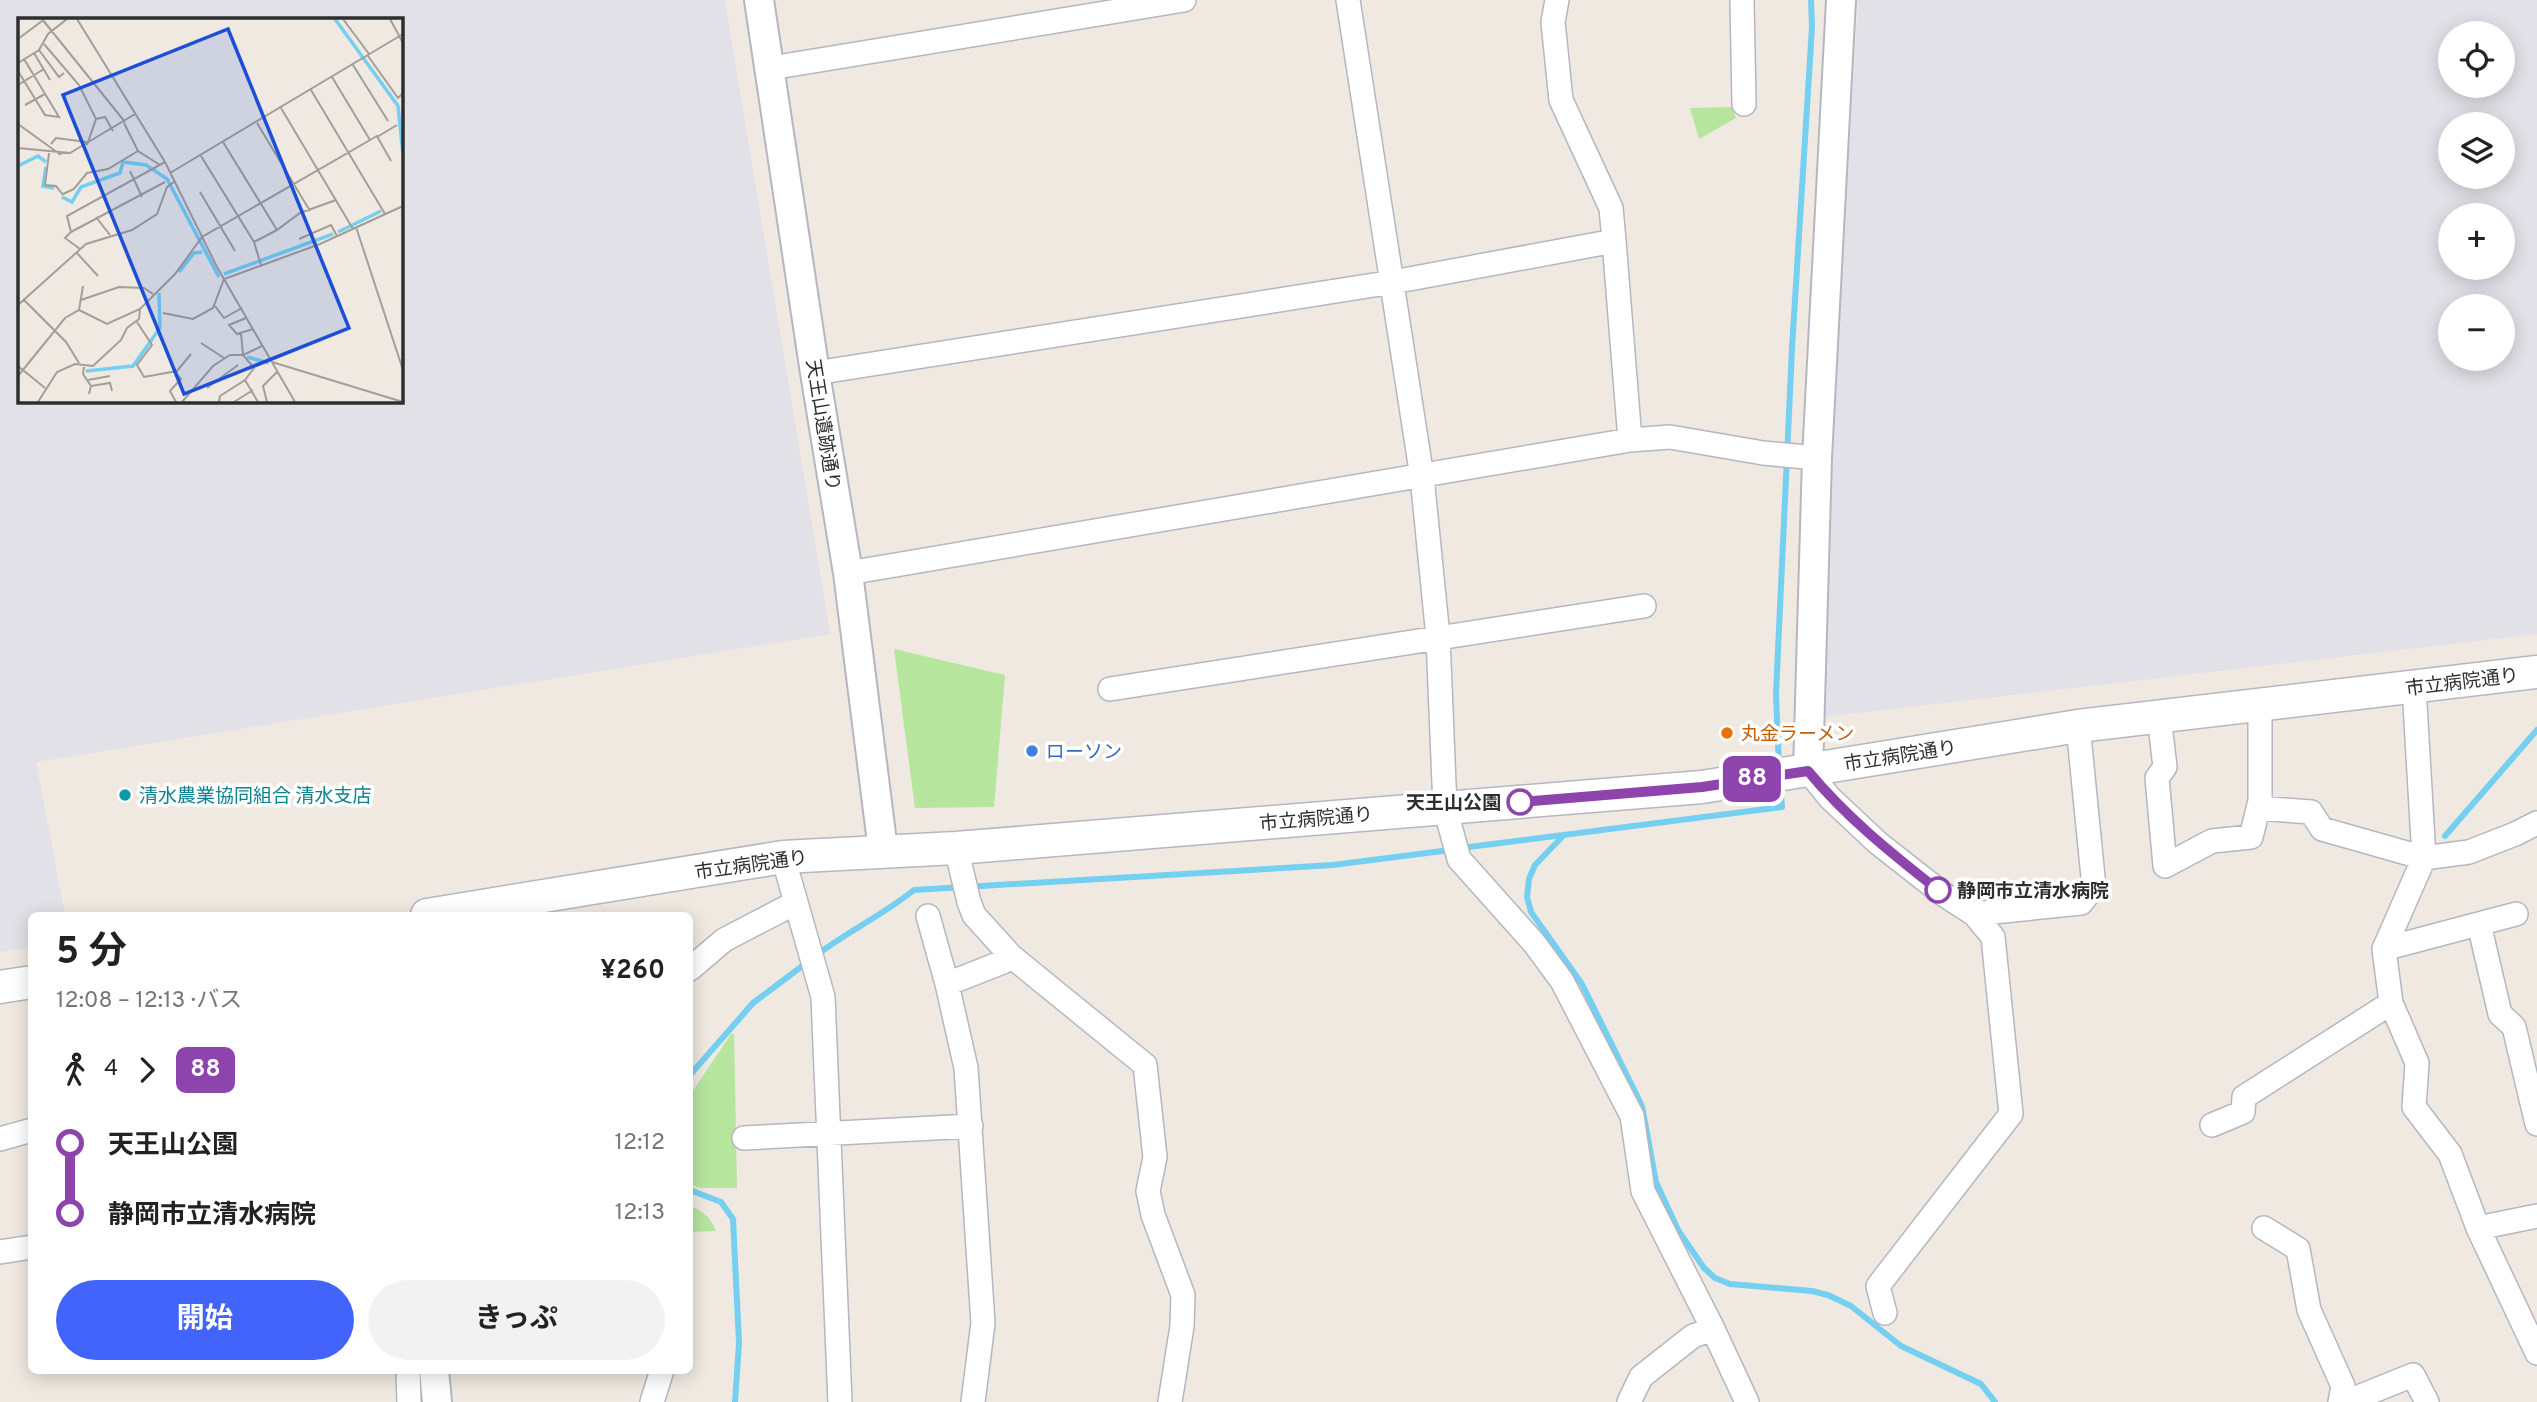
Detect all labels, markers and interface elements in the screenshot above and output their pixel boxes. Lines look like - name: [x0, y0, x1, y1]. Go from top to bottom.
- inset map: [18, 18, 402, 402]
- map controls: [2438, 21, 2515, 371]
- button: locate: [2438, 21, 2515, 98]
- button: layers: [2438, 112, 2515, 189]
- button: +: [2438, 203, 2515, 280]
- button: −: [2438, 294, 2515, 371]
- street label: 天王山遺跡通り: [800, 358, 844, 493]
- street label: 市立病院通り: [2404, 664, 2520, 702]
- place label: 丸金ラーメン: [1741, 723, 1854, 747]
- marker: 丸金ラーメン: [1719, 725, 1735, 741]
- street label: 市立病院通り: [1842, 736, 1958, 778]
- place label: ローソン: [1046, 741, 1122, 765]
- marker: ローソン: [1024, 743, 1040, 759]
- line badge: 88: [1720, 756, 1784, 802]
- text: 88: [1737, 764, 1767, 794]
- place label: 清水農業協同組合 清水支店: [139, 785, 371, 809]
- marker: 清水農業協同組合 清水支店: [117, 787, 133, 803]
- marker: 天王山公園: [1507, 789, 1533, 815]
- place label: 天王山公園: [1406, 792, 1501, 816]
- street label: 市立病院通り: [1258, 803, 1374, 837]
- street label: 市立病院通り: [693, 846, 809, 886]
- marker: 静岡市立清水病院: [1925, 877, 1951, 903]
- place label: 静岡市立清水病院: [1957, 880, 2109, 904]
- text: 5 分: [56, 929, 127, 978]
- text: ¥260: [600, 955, 665, 988]
- text: 12:08 – 12:13 · バス: [56, 987, 242, 1016]
- icon: walk: [56, 1051, 94, 1089]
- icon: forward: [128, 1051, 166, 1089]
- text: 4: [104, 1055, 118, 1084]
- text: 88: [190, 1055, 221, 1085]
- text: 12:12: [615, 1129, 665, 1158]
- text: 天王山公園: [108, 1130, 238, 1163]
- text: 12:13: [615, 1199, 665, 1228]
- text: 静岡市立清水病院: [108, 1200, 316, 1233]
- button: 開始: [56, 1280, 354, 1360]
- button: きっぷ: [368, 1280, 665, 1360]

